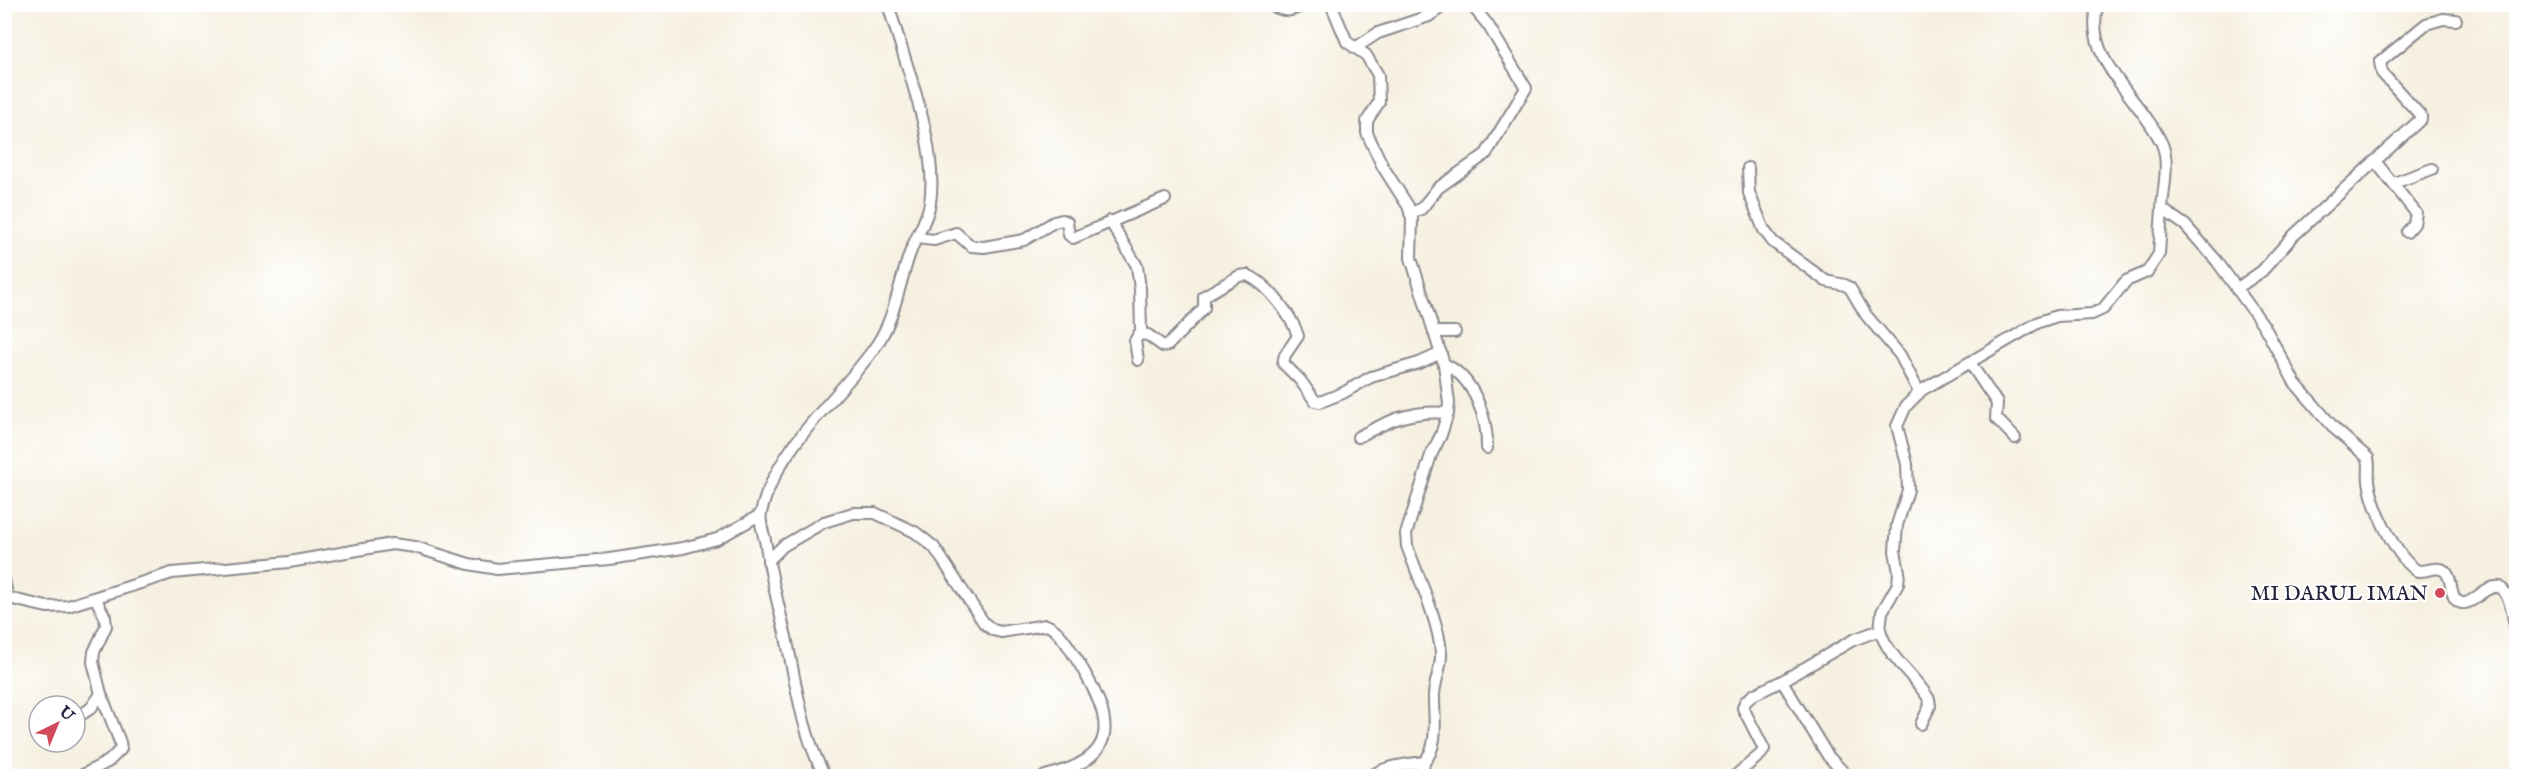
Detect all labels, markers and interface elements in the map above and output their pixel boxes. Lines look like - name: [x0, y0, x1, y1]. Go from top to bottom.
- place label: MI DARUL IMAN: [2250, 581, 2428, 608]
- marker: MI DARUL IMAN: [2433, 586, 2447, 600]
- north arrow: [27, 694, 87, 754]
- text: U: [53, 702, 78, 727]

